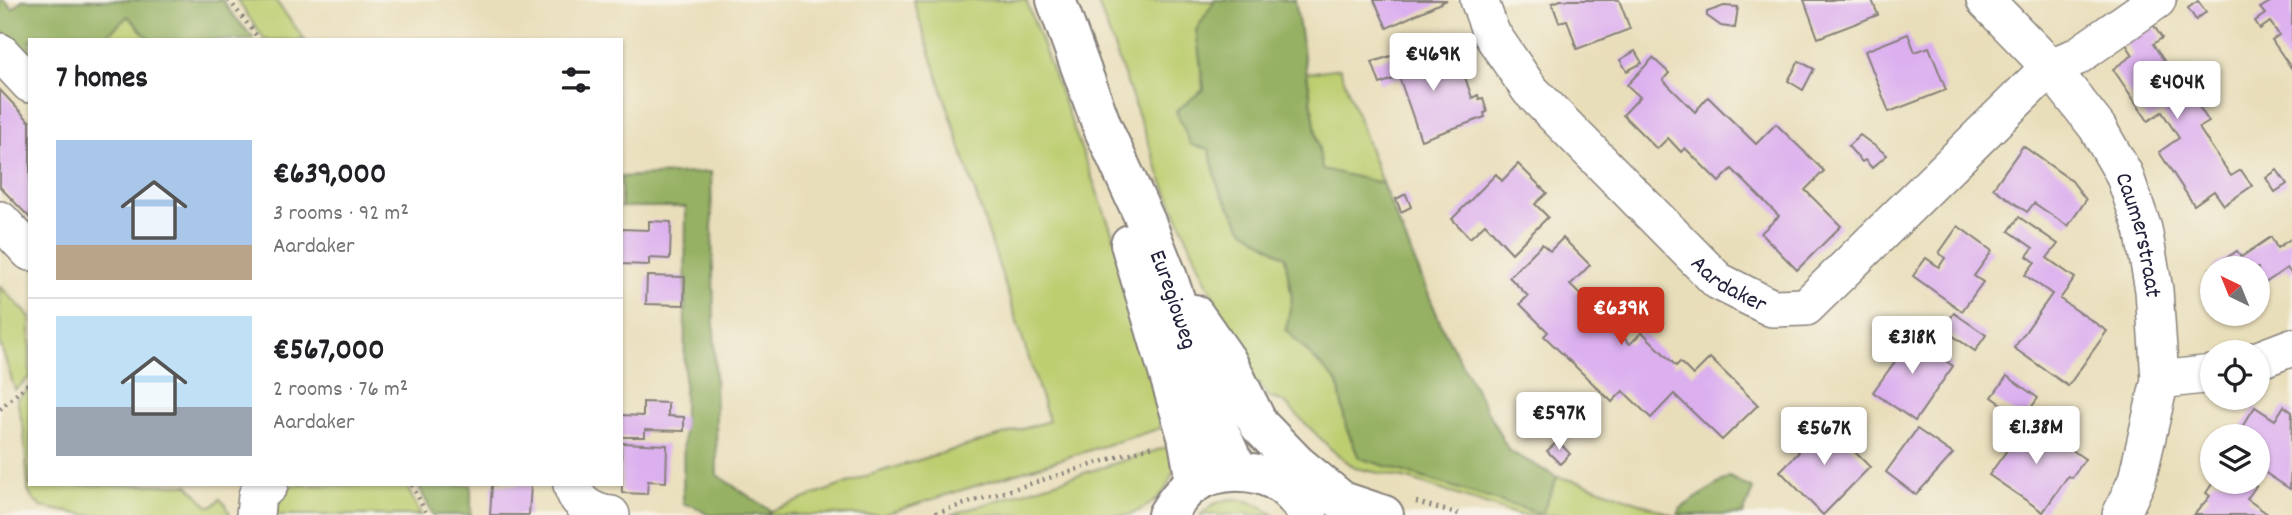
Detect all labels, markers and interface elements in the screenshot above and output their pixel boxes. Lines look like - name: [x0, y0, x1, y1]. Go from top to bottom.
- pin: €469K: [1384, 34, 1482, 93]
- text: €469K: [1406, 39, 1460, 72]
- text: 7 homes: [56, 59, 148, 102]
- icon: filters: [557, 61, 595, 99]
- pin: €404K: [2128, 61, 2226, 121]
- text: €404K: [2149, 67, 2205, 100]
- text: €639,000: [273, 155, 386, 198]
- icon: home: [112, 168, 196, 252]
- street label: Caumerstraat: [2105, 168, 2168, 299]
- text: 3 rooms · 92 m²: [273, 198, 409, 231]
- text: Aardaker: [273, 231, 355, 264]
- street label: Euregioweg: [1139, 245, 1205, 354]
- street label: Aardaker: [1681, 249, 1772, 323]
- north arrow: [2200, 256, 2270, 326]
- map controls: [2200, 256, 2270, 494]
- pin: €639K: [1572, 288, 1670, 347]
- text: €639K: [1593, 293, 1649, 326]
- pin: €318K: [1863, 316, 1961, 376]
- text: €318K: [1888, 322, 1936, 355]
- text: €567,000: [273, 331, 385, 374]
- button: locate: [2200, 340, 2270, 410]
- icon: home: [112, 344, 196, 428]
- text: 2 rooms · 76 m²: [273, 374, 408, 407]
- pin: €597K: [1510, 392, 1608, 452]
- text: €597K: [1532, 398, 1586, 431]
- pin: €1.38M: [1979, 406, 2093, 466]
- text: Aardaker: [273, 407, 355, 440]
- pin: €567K: [1775, 407, 1873, 467]
- text: €1.38M: [2009, 412, 2063, 445]
- text: €567K: [1797, 413, 1851, 446]
- button: layers: [2200, 424, 2270, 494]

